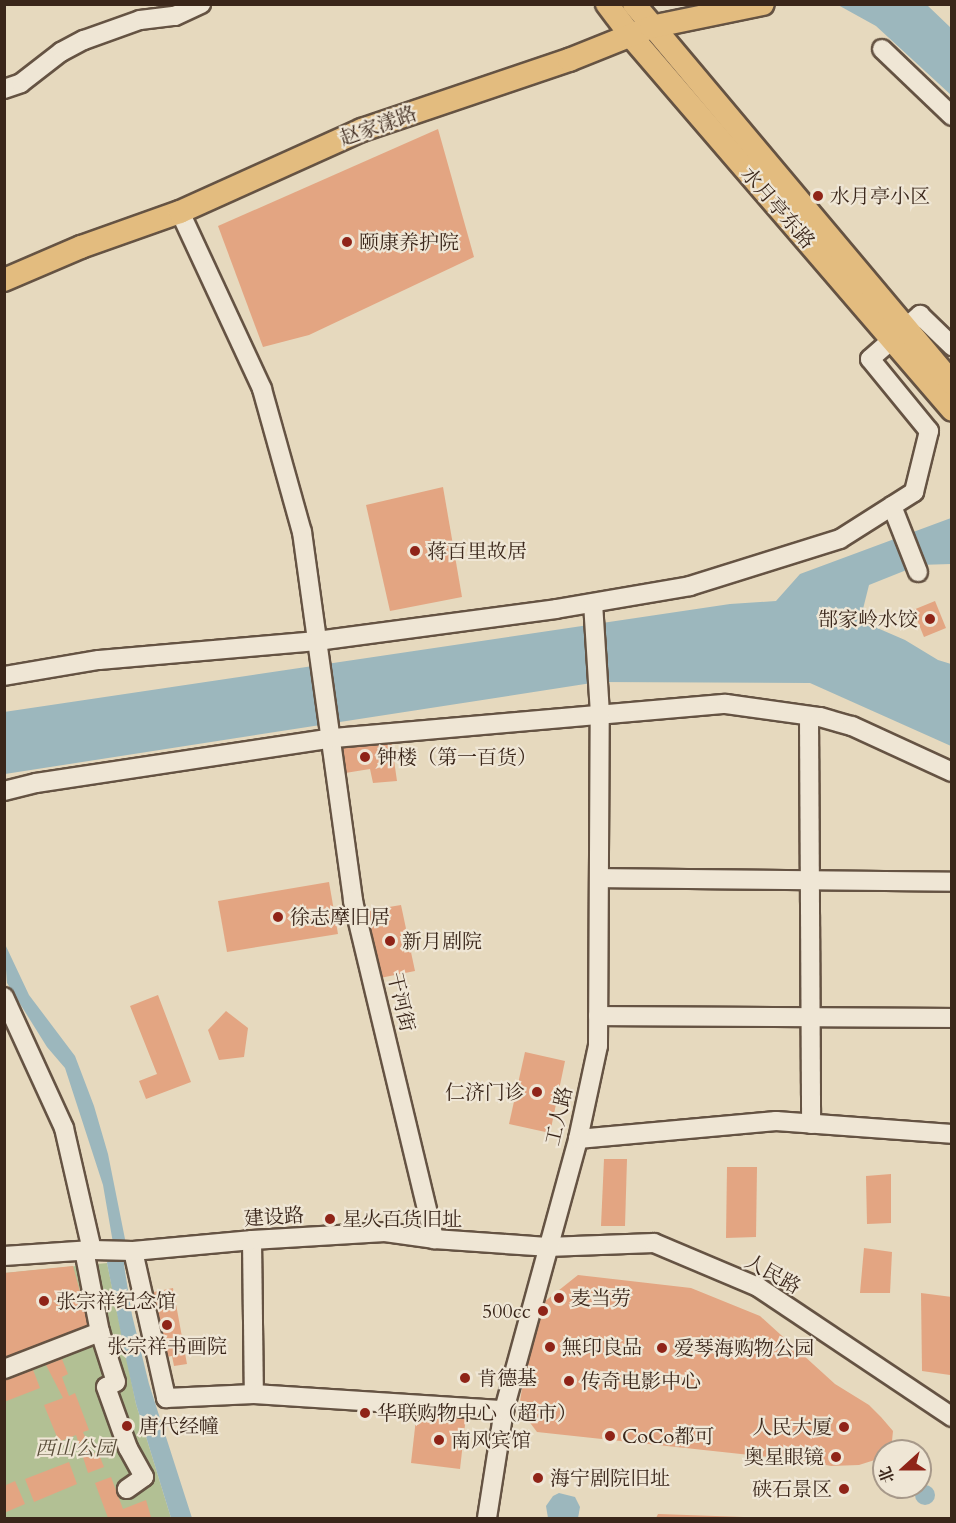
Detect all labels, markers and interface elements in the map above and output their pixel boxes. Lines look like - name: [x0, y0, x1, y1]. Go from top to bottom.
- street label: 赵家漾路: [336, 101, 420, 151]
- street label: 水月亭东路: [736, 162, 820, 254]
- place label: 水月亭小区: [830, 184, 930, 208]
- marker: 水月亭小区: [811, 189, 825, 203]
- place label: 颐康养护院: [359, 230, 459, 254]
- marker: 颐康养护院: [340, 235, 354, 249]
- place label: 蒋百里故居: [427, 539, 527, 563]
- marker: 蒋百里故居: [408, 544, 422, 558]
- place label: 郜家岭水饺: [818, 607, 918, 631]
- marker: 郜家岭水饺: [923, 612, 937, 626]
- place label: 钟楼（第一百货）: [377, 745, 537, 769]
- marker: 钟楼（第一百货）: [358, 750, 372, 764]
- place label: 徐志摩旧居: [290, 905, 390, 929]
- marker: 徐志摩旧居: [271, 910, 285, 924]
- place label: 新月剧院: [402, 929, 482, 953]
- marker: 新月剧院: [383, 934, 397, 948]
- street label: 干河街: [383, 970, 419, 1034]
- place label: 仁济门诊: [445, 1080, 525, 1104]
- street label: 工人路: [541, 1084, 577, 1148]
- marker: 仁济门诊: [530, 1085, 544, 1099]
- street label: 建设路: [243, 1203, 305, 1231]
- place label: 星火百货旧址: [342, 1207, 462, 1231]
- marker: 星火百货旧址: [323, 1212, 337, 1226]
- street label: 人民路: [741, 1249, 805, 1299]
- place label: 麦当劳: [571, 1286, 631, 1310]
- place label: 张宗祥纪念馆: [56, 1289, 176, 1313]
- marker: 麦当劳: [552, 1291, 566, 1305]
- marker: 张宗祥纪念馆: [37, 1294, 51, 1308]
- place label: 500cc: [482, 1299, 531, 1323]
- marker: 500cc: [536, 1304, 550, 1318]
- marker: 张宗祥书画院: [160, 1318, 174, 1332]
- place label: 张宗祥书画院: [107, 1334, 227, 1358]
- place label: 無印良品: [562, 1335, 642, 1359]
- place label: 爱琴海购物公园: [674, 1336, 814, 1360]
- marker: 無印良品: [543, 1340, 557, 1354]
- marker: 爱琴海购物公园: [655, 1341, 669, 1355]
- place label: 肯德基: [477, 1366, 537, 1390]
- place label: 传奇电影中心: [581, 1369, 701, 1393]
- marker: 肯德基: [458, 1371, 472, 1385]
- marker: 传奇电影中心: [562, 1374, 576, 1388]
- place label: 华联购物中心（超市）: [377, 1401, 577, 1425]
- marker: 华联购物中心（超市）: [358, 1406, 372, 1420]
- place label: 唐代经幢: [139, 1414, 219, 1438]
- place label: 人民大厦: [752, 1415, 832, 1439]
- marker: 唐代经幢: [120, 1419, 134, 1433]
- marker: 人民大厦: [837, 1420, 851, 1434]
- place label: CoCo都可: [622, 1424, 714, 1448]
- place label: 南风宾馆: [451, 1428, 531, 1452]
- marker: CoCo都可: [603, 1429, 617, 1443]
- marker: 南风宾馆: [432, 1433, 446, 1447]
- park label: 西山公园: [35, 1436, 115, 1460]
- north arrow: [872, 1439, 932, 1499]
- place label: 奥星眼镜: [744, 1445, 824, 1469]
- marker: 奥星眼镜: [829, 1450, 843, 1464]
- text: 北: [874, 1463, 900, 1486]
- place label: 海宁剧院旧址: [550, 1466, 670, 1490]
- marker: 海宁剧院旧址: [531, 1471, 545, 1485]
- place label: 硖石景区: [752, 1477, 832, 1501]
- marker: 硖石景区: [837, 1482, 851, 1496]

